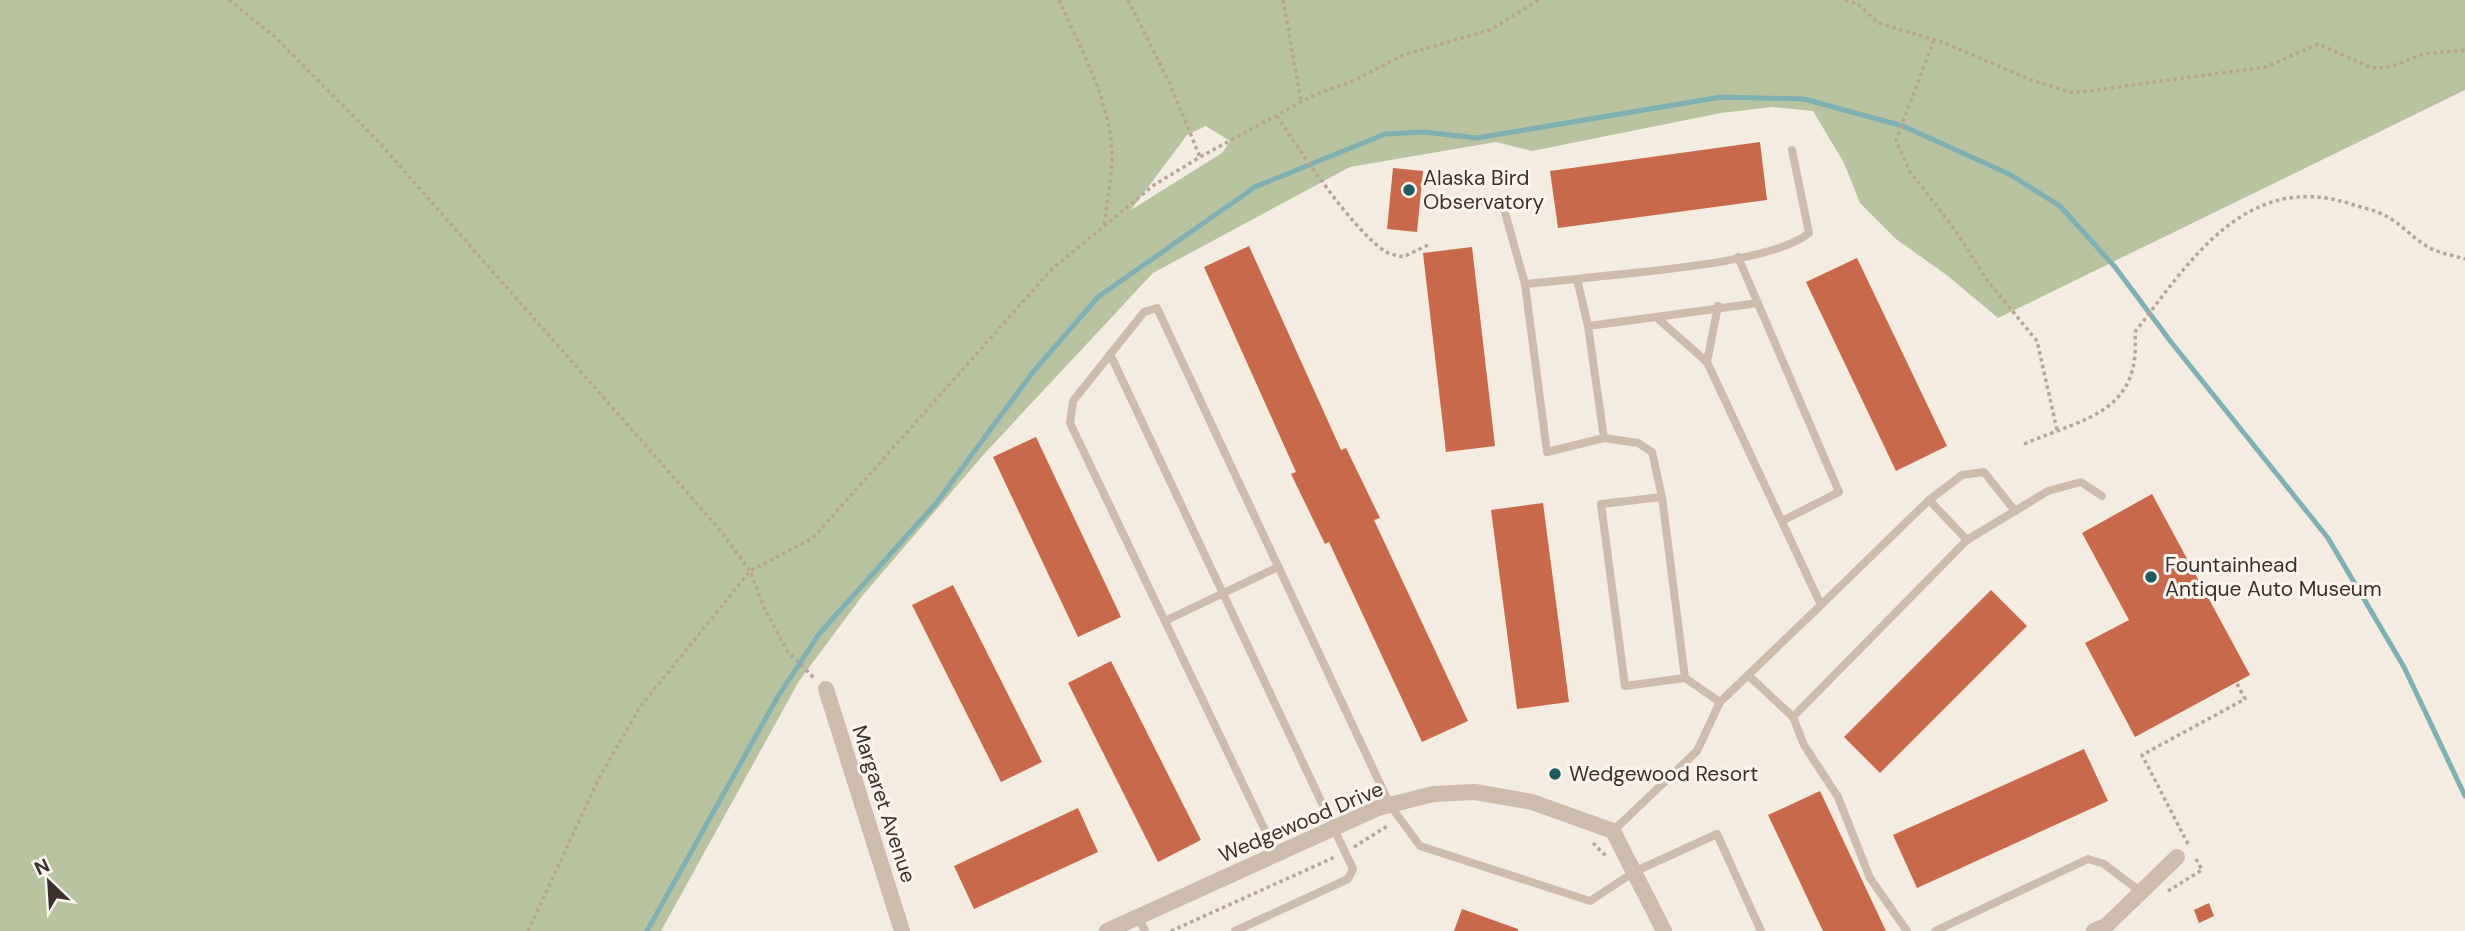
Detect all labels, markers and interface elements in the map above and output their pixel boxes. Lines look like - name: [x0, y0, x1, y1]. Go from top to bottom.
- place label: Alaska Bird Observatory: [1423, 164, 1544, 216]
- marker: Alaska Bird Observatory: [1401, 182, 1417, 198]
- place label: Fountainhead Antique Auto Museum: [2165, 551, 2382, 603]
- marker: Fountainhead Antique Auto Museum: [2143, 569, 2159, 585]
- street label: Margaret Avenue: [845, 722, 923, 886]
- place label: Wedgewood Resort: [1569, 760, 1758, 788]
- marker: Wedgewood Resort: [1547, 766, 1563, 782]
- street label: Wedgewood Drive: [1214, 775, 1388, 869]
- north arrow: [14, 847, 84, 917]
- text: N: [30, 853, 54, 881]

